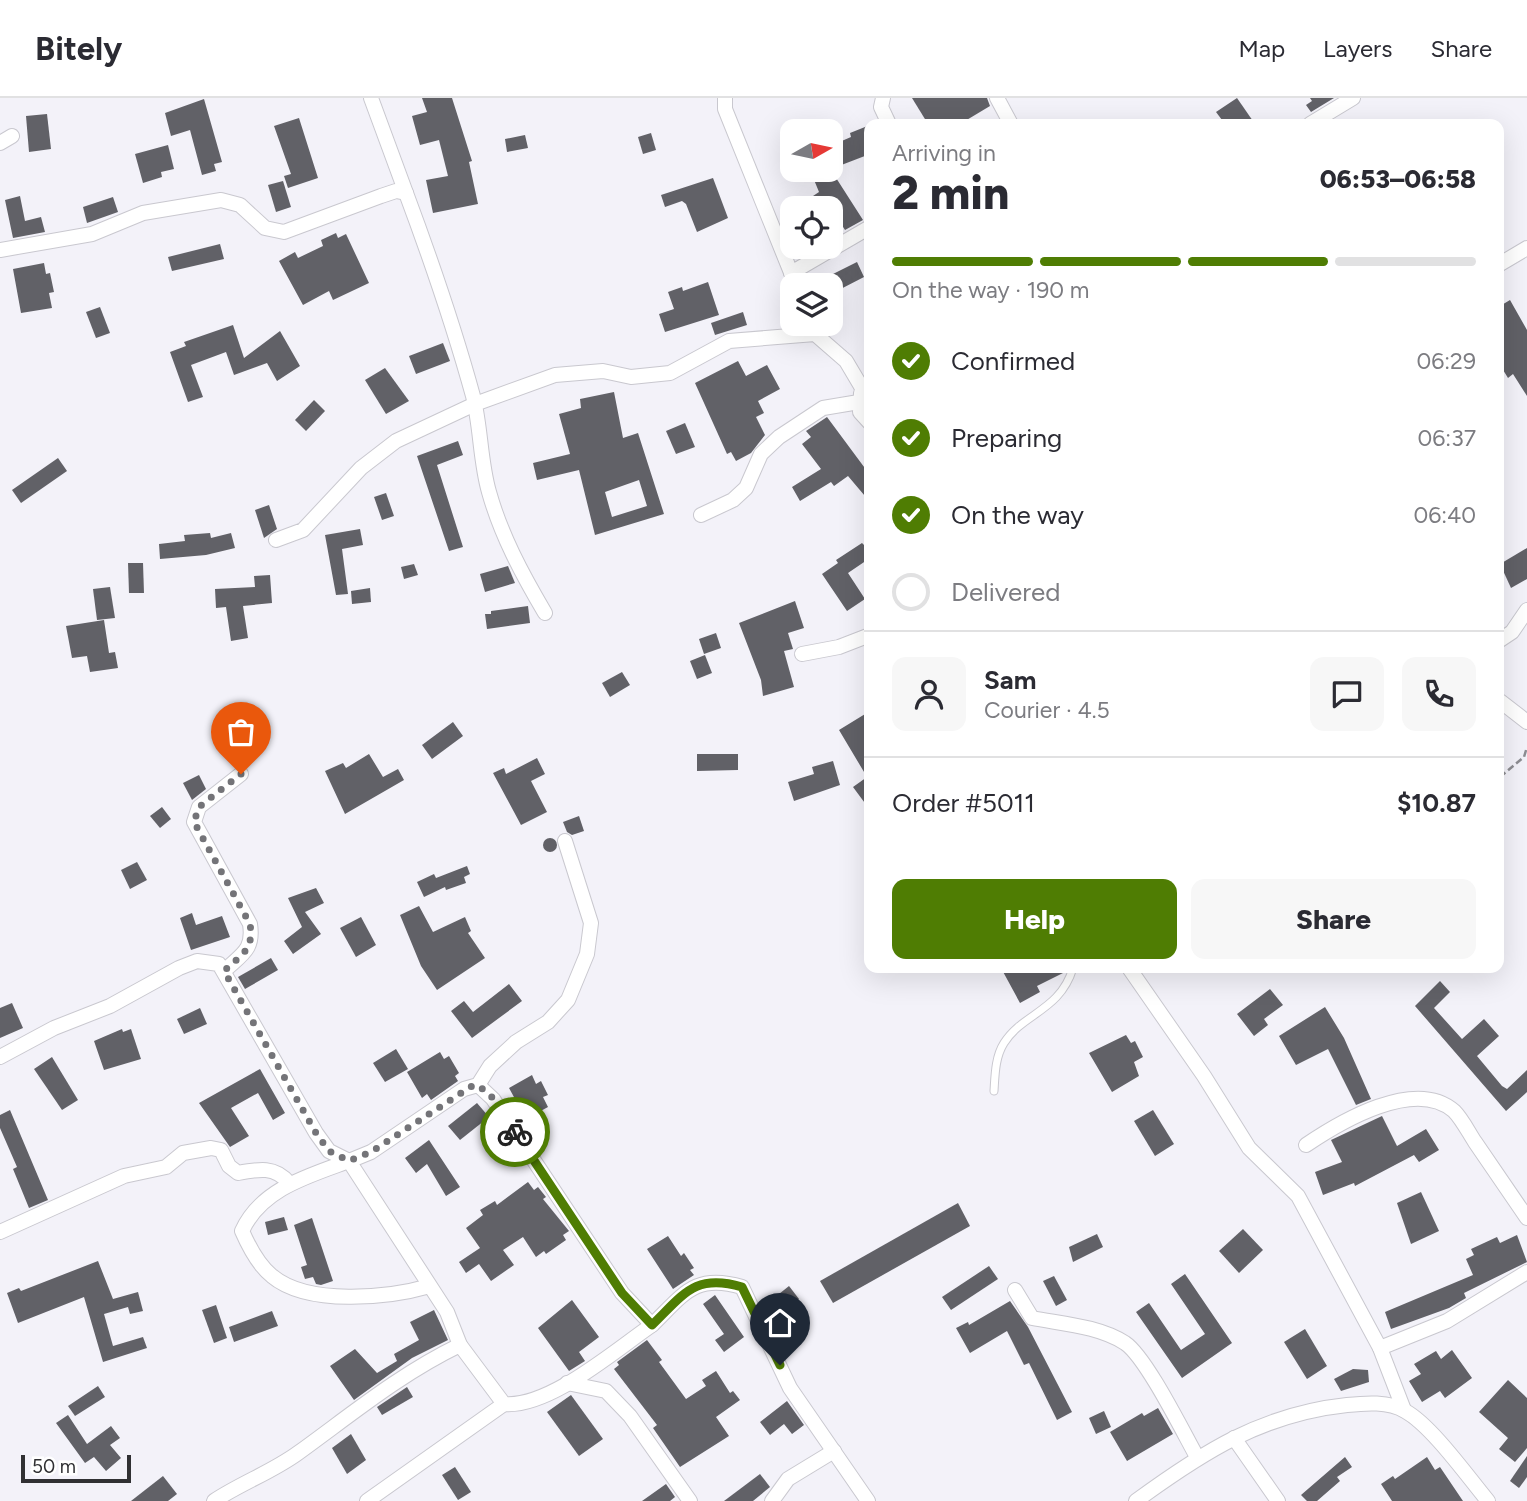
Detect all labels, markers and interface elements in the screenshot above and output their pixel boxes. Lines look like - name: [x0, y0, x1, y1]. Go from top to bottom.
- text: Bitely: [35, 29, 122, 68]
- text: Map: [1238, 34, 1285, 63]
- text: Layers: [1323, 34, 1392, 63]
- text: Share: [1430, 34, 1492, 63]
- north arrow: [780, 119, 844, 182]
- map controls: [780, 119, 843, 336]
- text: Arriving in: [892, 139, 996, 167]
- text: 06:53–06:58: [1320, 163, 1476, 195]
- text: 2 min: [892, 165, 1009, 221]
- button: locate: [780, 196, 843, 259]
- button: layers: [780, 273, 843, 336]
- text: On the way · 190 m: [892, 276, 1089, 304]
- icon: check: [892, 342, 930, 380]
- text: Confirmed: [951, 345, 1075, 377]
- text: 06:29: [1417, 347, 1476, 375]
- icon: check: [892, 419, 930, 457]
- text: Preparing: [951, 422, 1062, 454]
- text: 06:37: [1418, 424, 1476, 452]
- icon: check: [892, 496, 930, 534]
- text: On the way: [951, 499, 1084, 531]
- text: 06:40: [1413, 501, 1476, 529]
- text: Delivered: [951, 576, 1060, 608]
- button: person: [892, 657, 966, 731]
- button: chat: [1310, 657, 1384, 731]
- button: phone: [1402, 657, 1476, 731]
- text: Sam: [984, 664, 1036, 696]
- text: Courier · 4.5: [984, 696, 1110, 724]
- pin: [211, 702, 271, 774]
- icon: bag: [222, 713, 260, 751]
- text: Order #5011: [892, 787, 1035, 819]
- text: $10.87: [1397, 787, 1476, 819]
- button: Help: [892, 879, 1177, 959]
- button: Share: [1191, 879, 1476, 959]
- courier: [480, 1097, 550, 1167]
- icon: bike: [496, 1113, 534, 1151]
- pin: [750, 1293, 810, 1365]
- icon: home: [761, 1304, 799, 1342]
- scale bar: [21, 1452, 131, 1484]
- text: 50 m: [32, 1455, 76, 1478]

